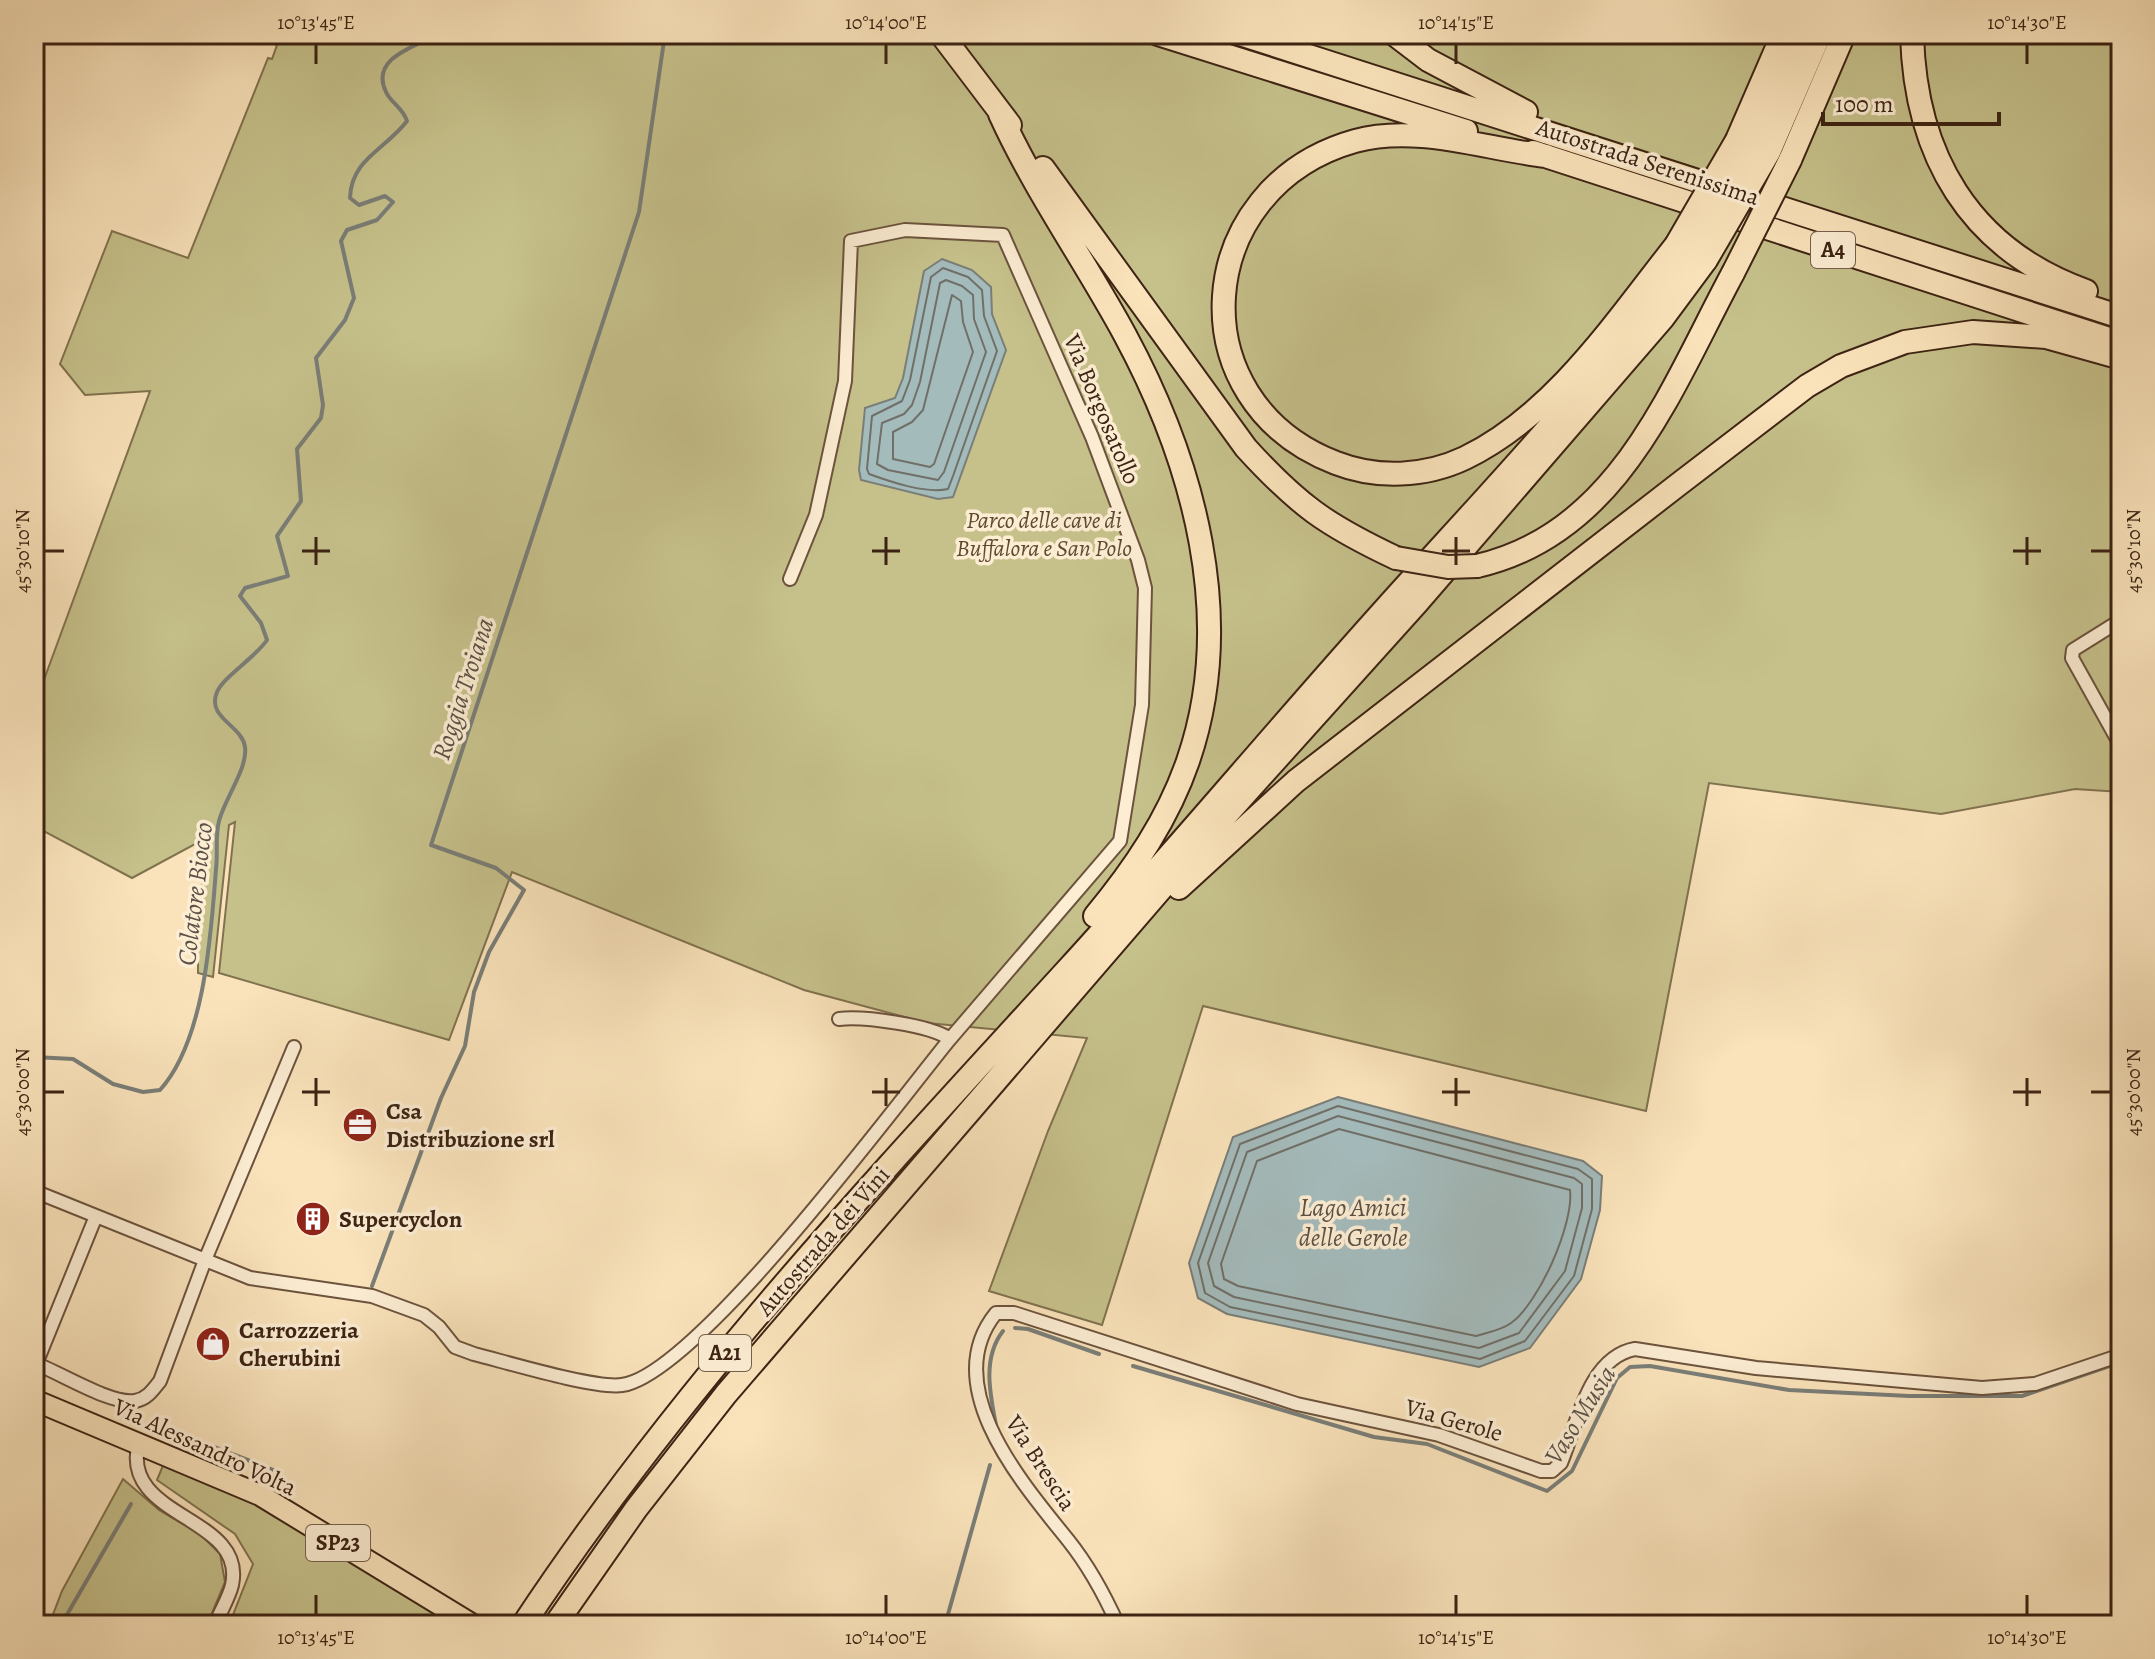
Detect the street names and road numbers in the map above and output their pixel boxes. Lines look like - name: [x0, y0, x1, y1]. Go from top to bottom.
- street label: Autostrada Serenissima: [1531, 111, 1764, 213]
- road number: A4: [1811, 232, 1855, 268]
- street label: Via Borgosatollo: [1056, 328, 1148, 489]
- street label: Autostrada dei Vini: [748, 1159, 897, 1323]
- road number: A21: [699, 1335, 751, 1371]
- street label: Via Alessandro Volta: [107, 1390, 302, 1504]
- street label: Via Gerole: [1400, 1391, 1507, 1449]
- street label: Via Brescia: [998, 1408, 1084, 1518]
- road number: SP23: [306, 1525, 370, 1561]

